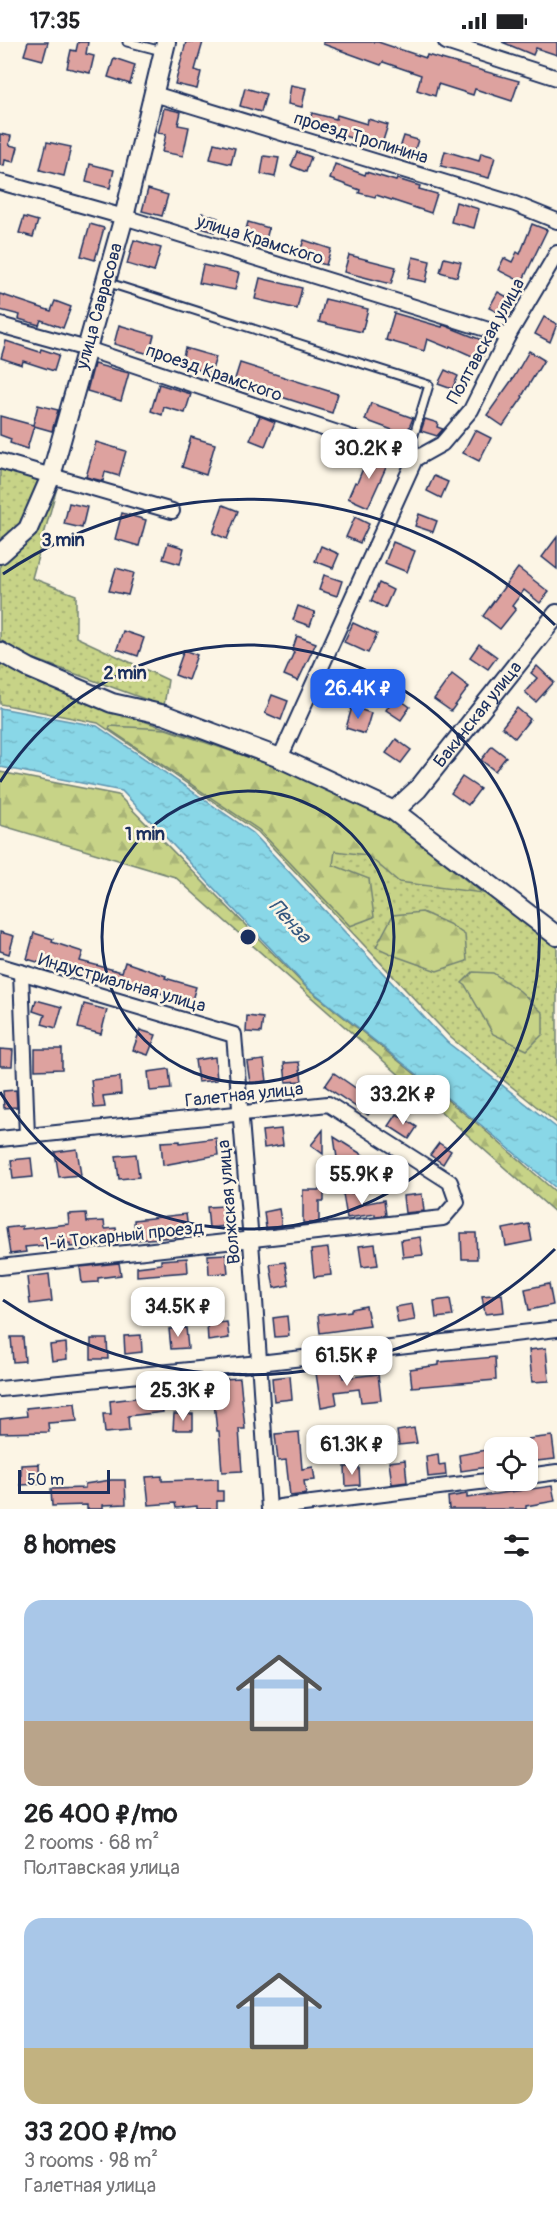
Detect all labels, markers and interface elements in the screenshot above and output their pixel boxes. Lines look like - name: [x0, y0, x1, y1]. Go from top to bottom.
- text: 17:35: [30, 7, 80, 35]
- street label: проезд Тропинина: [291, 107, 431, 169]
- street label: улица Крамского: [193, 209, 327, 270]
- street label: улица Саврасова: [70, 240, 128, 373]
- street label: Полтавская улица: [442, 274, 530, 408]
- street label: проезд Крамского: [143, 339, 285, 407]
- pin: 30.2K ₽: [314, 429, 424, 480]
- text: 30.2K ₽: [335, 436, 403, 461]
- text: 3 min: [41, 529, 85, 552]
- street label: Бакинская улица: [428, 656, 527, 772]
- text: 2 min: [103, 662, 147, 685]
- pin: 26.4K ₽: [303, 669, 413, 720]
- text: 26.4K ₽: [324, 676, 392, 701]
- text: 1 min: [125, 823, 165, 846]
- water label: Пенза: [264, 894, 317, 949]
- centre of rings: [238, 927, 258, 947]
- street label: Индустриальная улица: [36, 948, 208, 1018]
- pin: 33.2K ₽: [348, 1075, 458, 1126]
- street label: Галетная улица: [184, 1077, 304, 1113]
- text: 33.2K ₽: [370, 1082, 436, 1107]
- street label: Волжская улица: [212, 1139, 246, 1265]
- pin: 55.9K ₽: [307, 1155, 417, 1206]
- text: 55.9K ₽: [330, 1162, 394, 1187]
- street label: 1-й Токарный проезд: [41, 1216, 205, 1256]
- pin: 34.5K ₽: [123, 1287, 233, 1338]
- text: 34.5K ₽: [145, 1294, 211, 1319]
- pin: 61.5K ₽: [292, 1336, 402, 1387]
- text: 61.5K ₽: [315, 1343, 379, 1368]
- pin: 25.3K ₽: [128, 1371, 238, 1422]
- text: 25.3K ₽: [150, 1378, 216, 1403]
- pin: 61.3K ₽: [297, 1425, 407, 1476]
- text: 61.3K ₽: [320, 1432, 384, 1457]
- map controls: [484, 1437, 538, 1491]
- button: locate: [484, 1437, 538, 1491]
- scale bar: [18, 1467, 110, 1494]
- text: 50 m: [27, 1470, 64, 1490]
- text: 8 homes: [24, 1529, 116, 1561]
- icon: filters: [500, 1529, 533, 1562]
- icon: home: [225, 1639, 333, 1747]
- text: 26 400 ₽/mo: [24, 1798, 178, 1830]
- text: 2 rooms · 68 m²: [24, 1830, 159, 1855]
- text: Полтавская улица: [24, 1855, 180, 1880]
- icon: home: [225, 1957, 333, 2065]
- text: 33 200 ₽/mo: [24, 2116, 176, 2148]
- text: 3 rooms · 98 m²: [24, 2148, 158, 2173]
- text: Галетная улица: [24, 2173, 156, 2198]

